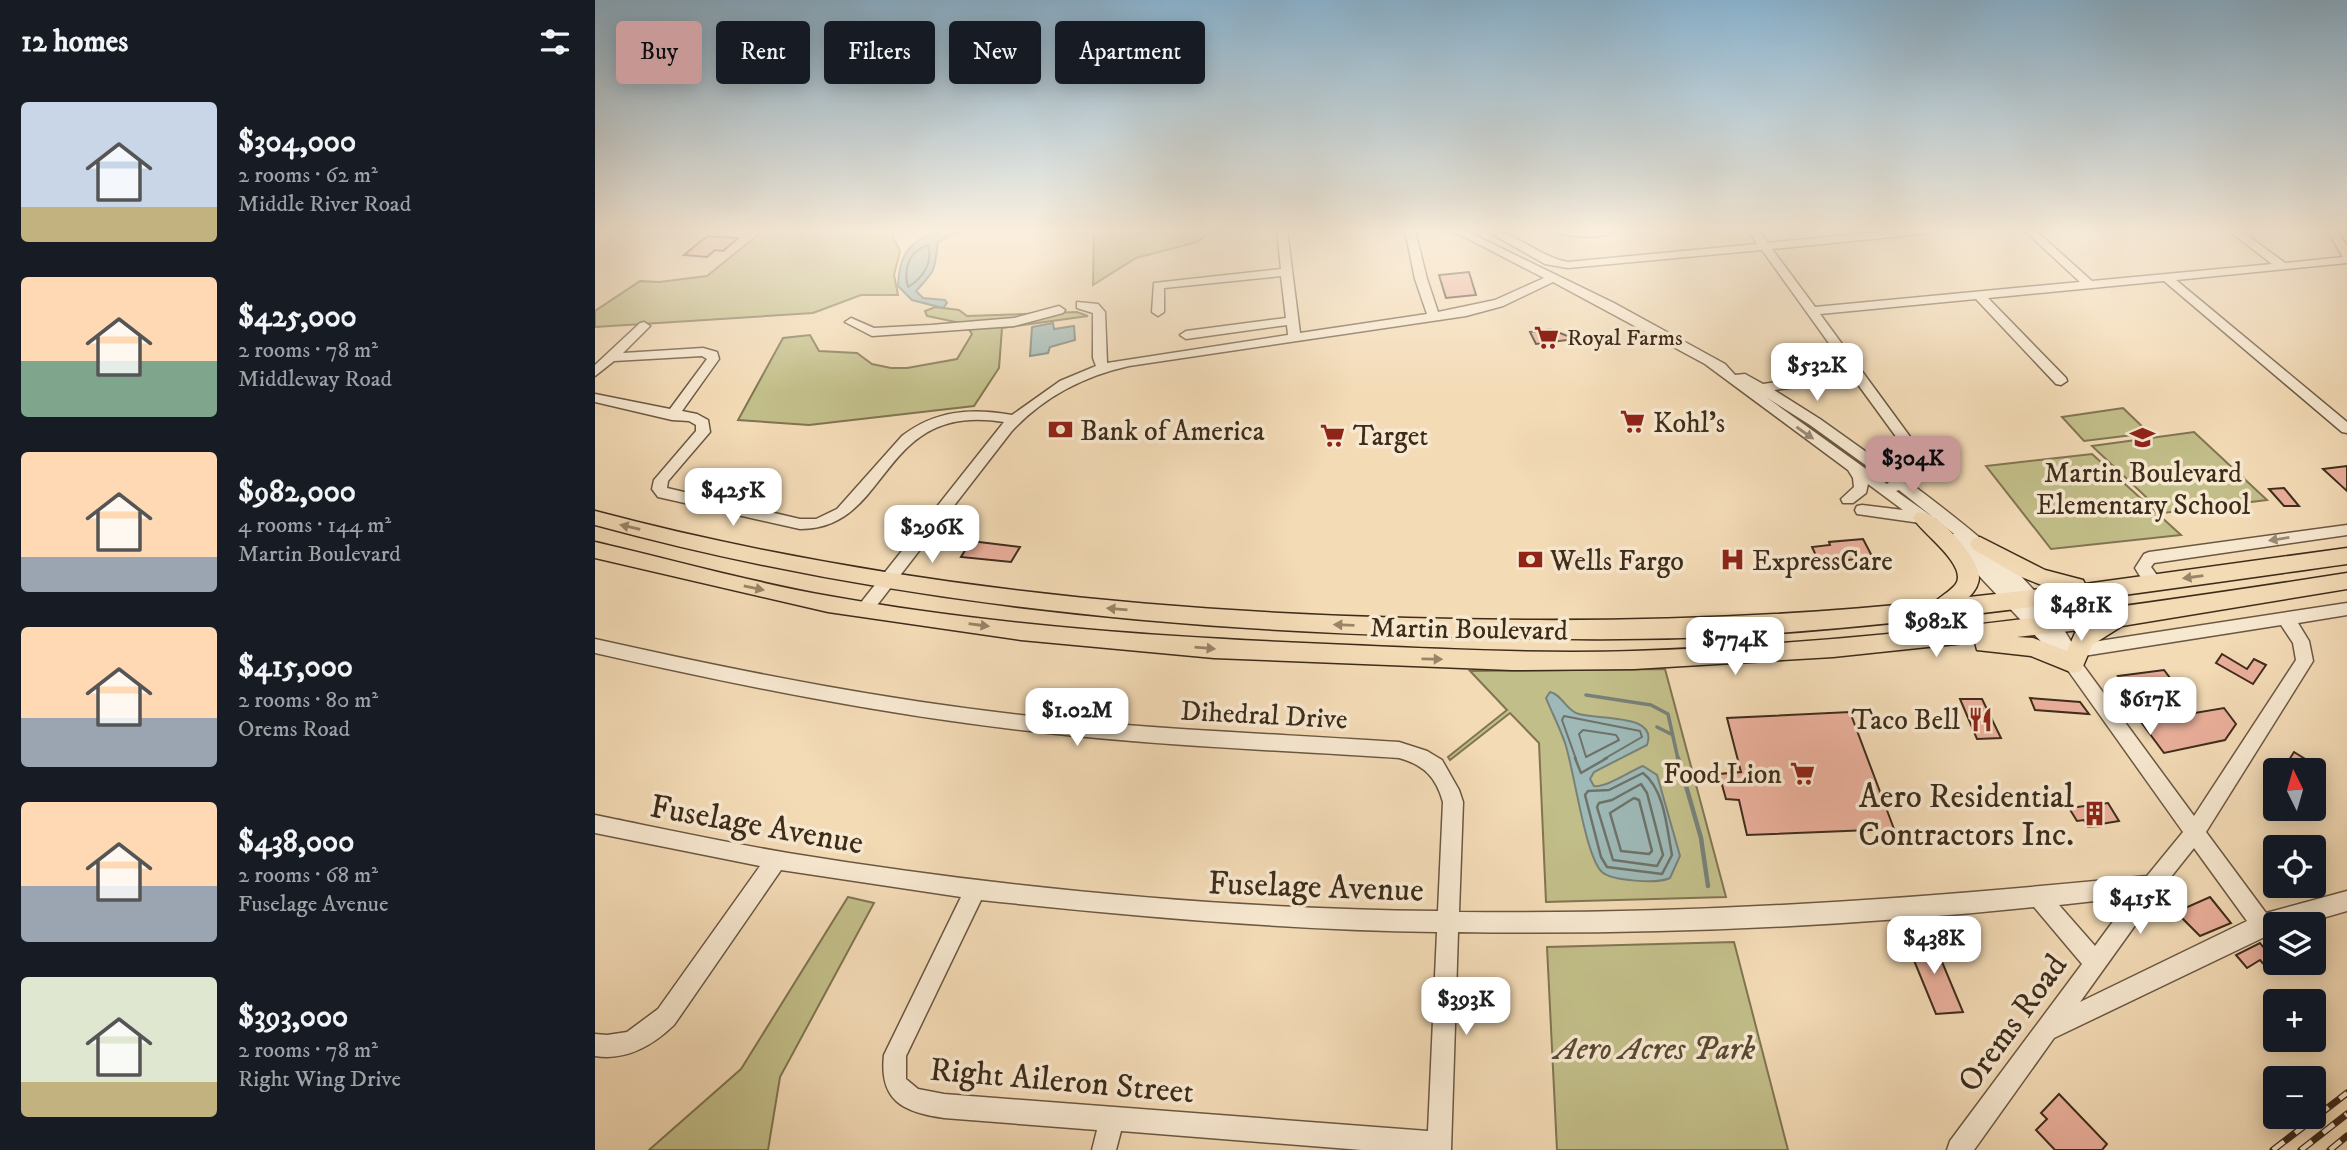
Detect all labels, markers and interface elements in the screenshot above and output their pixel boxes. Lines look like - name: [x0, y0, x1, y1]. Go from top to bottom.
- chip: Buy: [616, 21, 702, 84]
- chip: Rent: [716, 21, 810, 84]
- chip: Filters: [824, 21, 935, 84]
- chip: New: [949, 21, 1041, 84]
- chip: Apartment: [1055, 21, 1205, 84]
- icon: filters: [536, 23, 574, 61]
- text: 12 homes: [21, 24, 128, 61]
- text: $304,000: [238, 124, 356, 161]
- icon: home: [77, 130, 161, 214]
- text: 2 rooms · 62 m²: [238, 161, 378, 190]
- text: Middle River Road: [238, 190, 411, 219]
- text: $425,000: [238, 299, 357, 336]
- icon: home: [77, 305, 161, 389]
- supermarket icon: Royal Farms: [1533, 323, 1561, 351]
- place label: Royal Farms: [1567, 324, 1683, 353]
- text: 2 rooms · 78 m²: [238, 336, 378, 365]
- pin: $532K: [1768, 344, 1866, 403]
- text: $532K: [1787, 351, 1847, 380]
- text: Middleway Road: [238, 365, 392, 394]
- place label: Kohl's: [1653, 406, 1725, 441]
- supermarket icon: Kohl's: [1619, 408, 1647, 436]
- place label: Bank of America: [1080, 414, 1265, 449]
- bank icon: Bank of America: [1046, 416, 1074, 444]
- place label: Target: [1353, 419, 1428, 454]
- supermarket icon: Target: [1319, 421, 1347, 449]
- school or university icon: Martin Boulevard Elementary School: [2129, 424, 2157, 452]
- one-way arrow: [1796, 426, 1814, 440]
- pin: $304K: [1864, 436, 1962, 496]
- text: $304K: [1882, 444, 1944, 473]
- place label: Martin Boulevard Elementary School: [2036, 456, 2251, 523]
- pin: $425K: [684, 468, 782, 528]
- text: $982,000: [238, 474, 356, 511]
- text: $425K: [701, 476, 765, 505]
- icon: home: [77, 480, 161, 564]
- pin: $296K: [883, 505, 981, 565]
- text: 4 rooms · 144 m²: [238, 511, 391, 540]
- text: $296K: [900, 513, 964, 542]
- one-way arrow: [619, 521, 641, 532]
- one-way arrow: [2268, 534, 2290, 545]
- text: Martin Boulevard: [238, 540, 401, 569]
- place label: Wells Fargo: [1549, 544, 1684, 579]
- place label: ExpressCare: [1752, 544, 1893, 579]
- bank icon: Wells Fargo: [1516, 546, 1544, 574]
- hospital icon: ExpressCare: [1718, 546, 1746, 574]
- one-way arrow: [2182, 572, 2204, 583]
- one-way arrow: [743, 582, 765, 593]
- pin: $481K: [2032, 584, 2130, 643]
- text: $481K: [2050, 591, 2112, 620]
- pin: $982K: [1887, 600, 1985, 659]
- one-way arrow: [1105, 603, 1127, 614]
- text: $982K: [1905, 607, 1968, 636]
- street label: Martin Boulevard: [1370, 610, 1568, 649]
- pin: $774K: [1686, 618, 1784, 677]
- one-way arrow: [968, 619, 990, 630]
- one-way arrow: [1332, 620, 1354, 631]
- text: $774K: [1702, 625, 1768, 654]
- one-way arrow: [1194, 643, 1216, 654]
- text: $415,000: [238, 649, 353, 686]
- one-way arrow: [1421, 653, 1443, 665]
- icon: home: [77, 655, 161, 739]
- pin: $617K: [2101, 678, 2199, 737]
- text: $617K: [2119, 685, 2181, 714]
- text: 2 rooms · 80 m²: [238, 686, 378, 715]
- pin: $1.02M: [1020, 688, 1134, 748]
- street label: Dihedral Drive: [1179, 694, 1348, 737]
- text: $1.02M: [1041, 696, 1113, 725]
- place label: Taco Bell: [1852, 703, 1961, 738]
- restaurant icon: Taco Bell: [1966, 705, 1994, 733]
- text: Orems Road: [238, 715, 350, 744]
- place label: Food Lion: [1663, 757, 1782, 792]
- north arrow: [2263, 758, 2326, 821]
- map controls: [2263, 758, 2326, 1129]
- supermarket icon: Food Lion: [1788, 759, 1816, 787]
- place label: Aero Residential Contractors Inc.: [1858, 777, 2074, 856]
- street label: Fuselage Avenue: [647, 787, 866, 864]
- building icon: Aero Residential Contractors Inc.: [2080, 800, 2108, 828]
- text: $438,000: [238, 824, 354, 861]
- icon: home: [77, 830, 161, 914]
- button: locate: [2263, 835, 2326, 898]
- text: 2 rooms · 68 m²: [238, 861, 378, 890]
- street label: Fuselage Avenue: [1207, 863, 1424, 912]
- pin: $415K: [2091, 876, 2189, 936]
- text: $415K: [2109, 884, 2171, 913]
- text: Fuselage Avenue: [238, 890, 388, 919]
- button: layers: [2263, 912, 2326, 975]
- pin: $438K: [1885, 916, 1983, 976]
- text: $438K: [1903, 924, 1965, 953]
- street label: Orems Road: [1949, 946, 2077, 1100]
- pin: $393K: [1417, 978, 1515, 1037]
- text: $393K: [1437, 985, 1495, 1014]
- button: +: [2263, 989, 2326, 1052]
- text: $393,000: [238, 999, 348, 1036]
- icon: home: [77, 1005, 161, 1089]
- park label: Aero Acres Park: [1551, 1029, 1756, 1070]
- text: 2 rooms · 78 m²: [238, 1036, 378, 1065]
- street label: Right Aileron Street: [928, 1050, 1196, 1113]
- text: Right Wing Drive: [238, 1065, 401, 1094]
- button: −: [2263, 1066, 2326, 1129]

